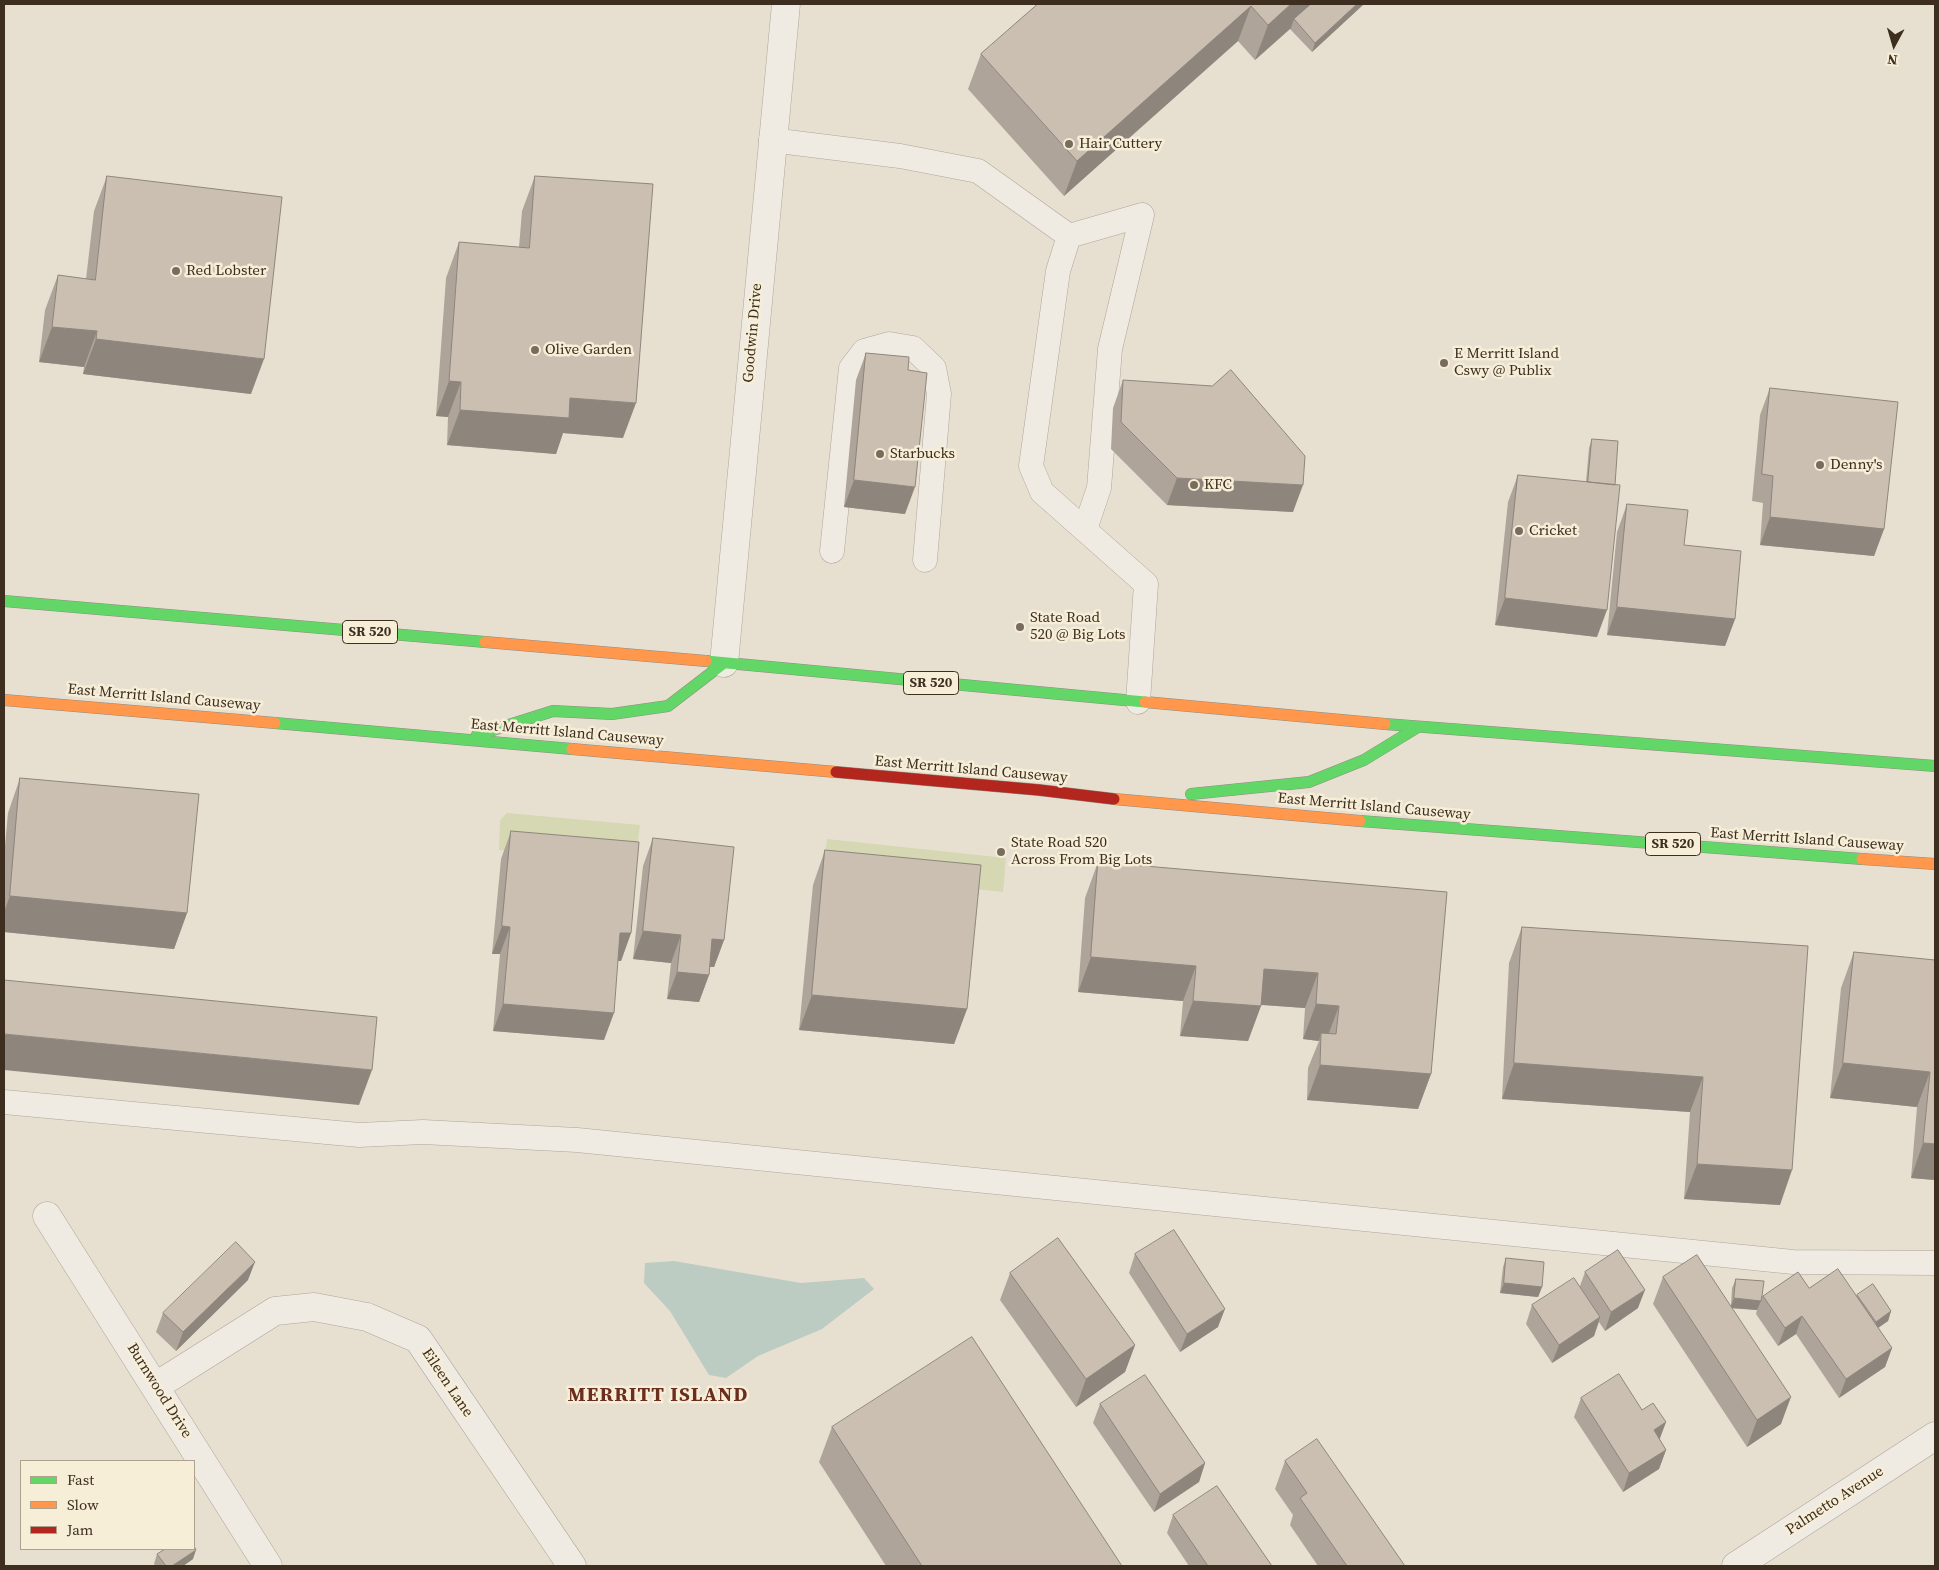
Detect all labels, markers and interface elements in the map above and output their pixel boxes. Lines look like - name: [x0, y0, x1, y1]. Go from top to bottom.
- north arrow: [1869, 20, 1919, 70]
- text: N: [1886, 49, 1899, 70]
- place label: Hair Cuttery: [1079, 135, 1162, 153]
- marker: Hair Cuttery: [1063, 138, 1075, 150]
- place label: Red Lobster: [186, 262, 266, 280]
- marker: Red Lobster: [170, 265, 182, 277]
- street label: Goodwin Drive: [740, 283, 766, 383]
- place label: Olive Garden: [545, 341, 632, 359]
- marker: Olive Garden: [529, 344, 541, 356]
- place label: E Merritt Island Cswy @ Publix: [1454, 345, 1559, 380]
- marker: E Merritt Island Cswy @ Publix: [1438, 357, 1450, 369]
- place label: Starbucks: [890, 445, 955, 463]
- marker: Starbucks: [874, 448, 886, 460]
- place label: Denny's: [1830, 456, 1882, 474]
- marker: Denny's: [1814, 459, 1826, 471]
- place label: KFC: [1204, 476, 1232, 494]
- marker: KFC: [1188, 479, 1200, 491]
- place label: Cricket: [1529, 522, 1577, 540]
- marker: Cricket: [1513, 525, 1525, 537]
- place label: State Road 520 @ Big Lots: [1030, 609, 1126, 644]
- road number: SR 520: [342, 620, 398, 644]
- marker: State Road 520 @ Big Lots: [1014, 621, 1026, 633]
- road number: SR 520: [904, 671, 958, 694]
- street label: East Merritt Island Causeway: [67, 681, 261, 715]
- street label: East Merritt Island Causeway: [470, 716, 664, 750]
- street label: East Merritt Island Causeway: [874, 753, 1068, 787]
- street label: East Merritt Island Causeway: [1277, 790, 1471, 824]
- street label: East Merritt Island Causeway: [1710, 824, 1904, 856]
- road number: SR 520: [1646, 832, 1700, 856]
- place label: State Road 520 Across From Big Lots: [1011, 834, 1152, 869]
- marker: State Road 520 Across From Big Lots: [995, 846, 1007, 858]
- street label: Burnwood Drive: [123, 1340, 195, 1442]
- street label: Eileen Lane: [417, 1345, 477, 1421]
- district label: MERRITT ISLAND: [566, 1384, 750, 1408]
- legend: [20, 1460, 195, 1550]
- street label: Palmetto Avenue: [1783, 1463, 1887, 1539]
- text: Fast: [67, 1469, 94, 1490]
- text: Slow: [67, 1494, 99, 1515]
- text: Jam: [67, 1519, 93, 1540]

